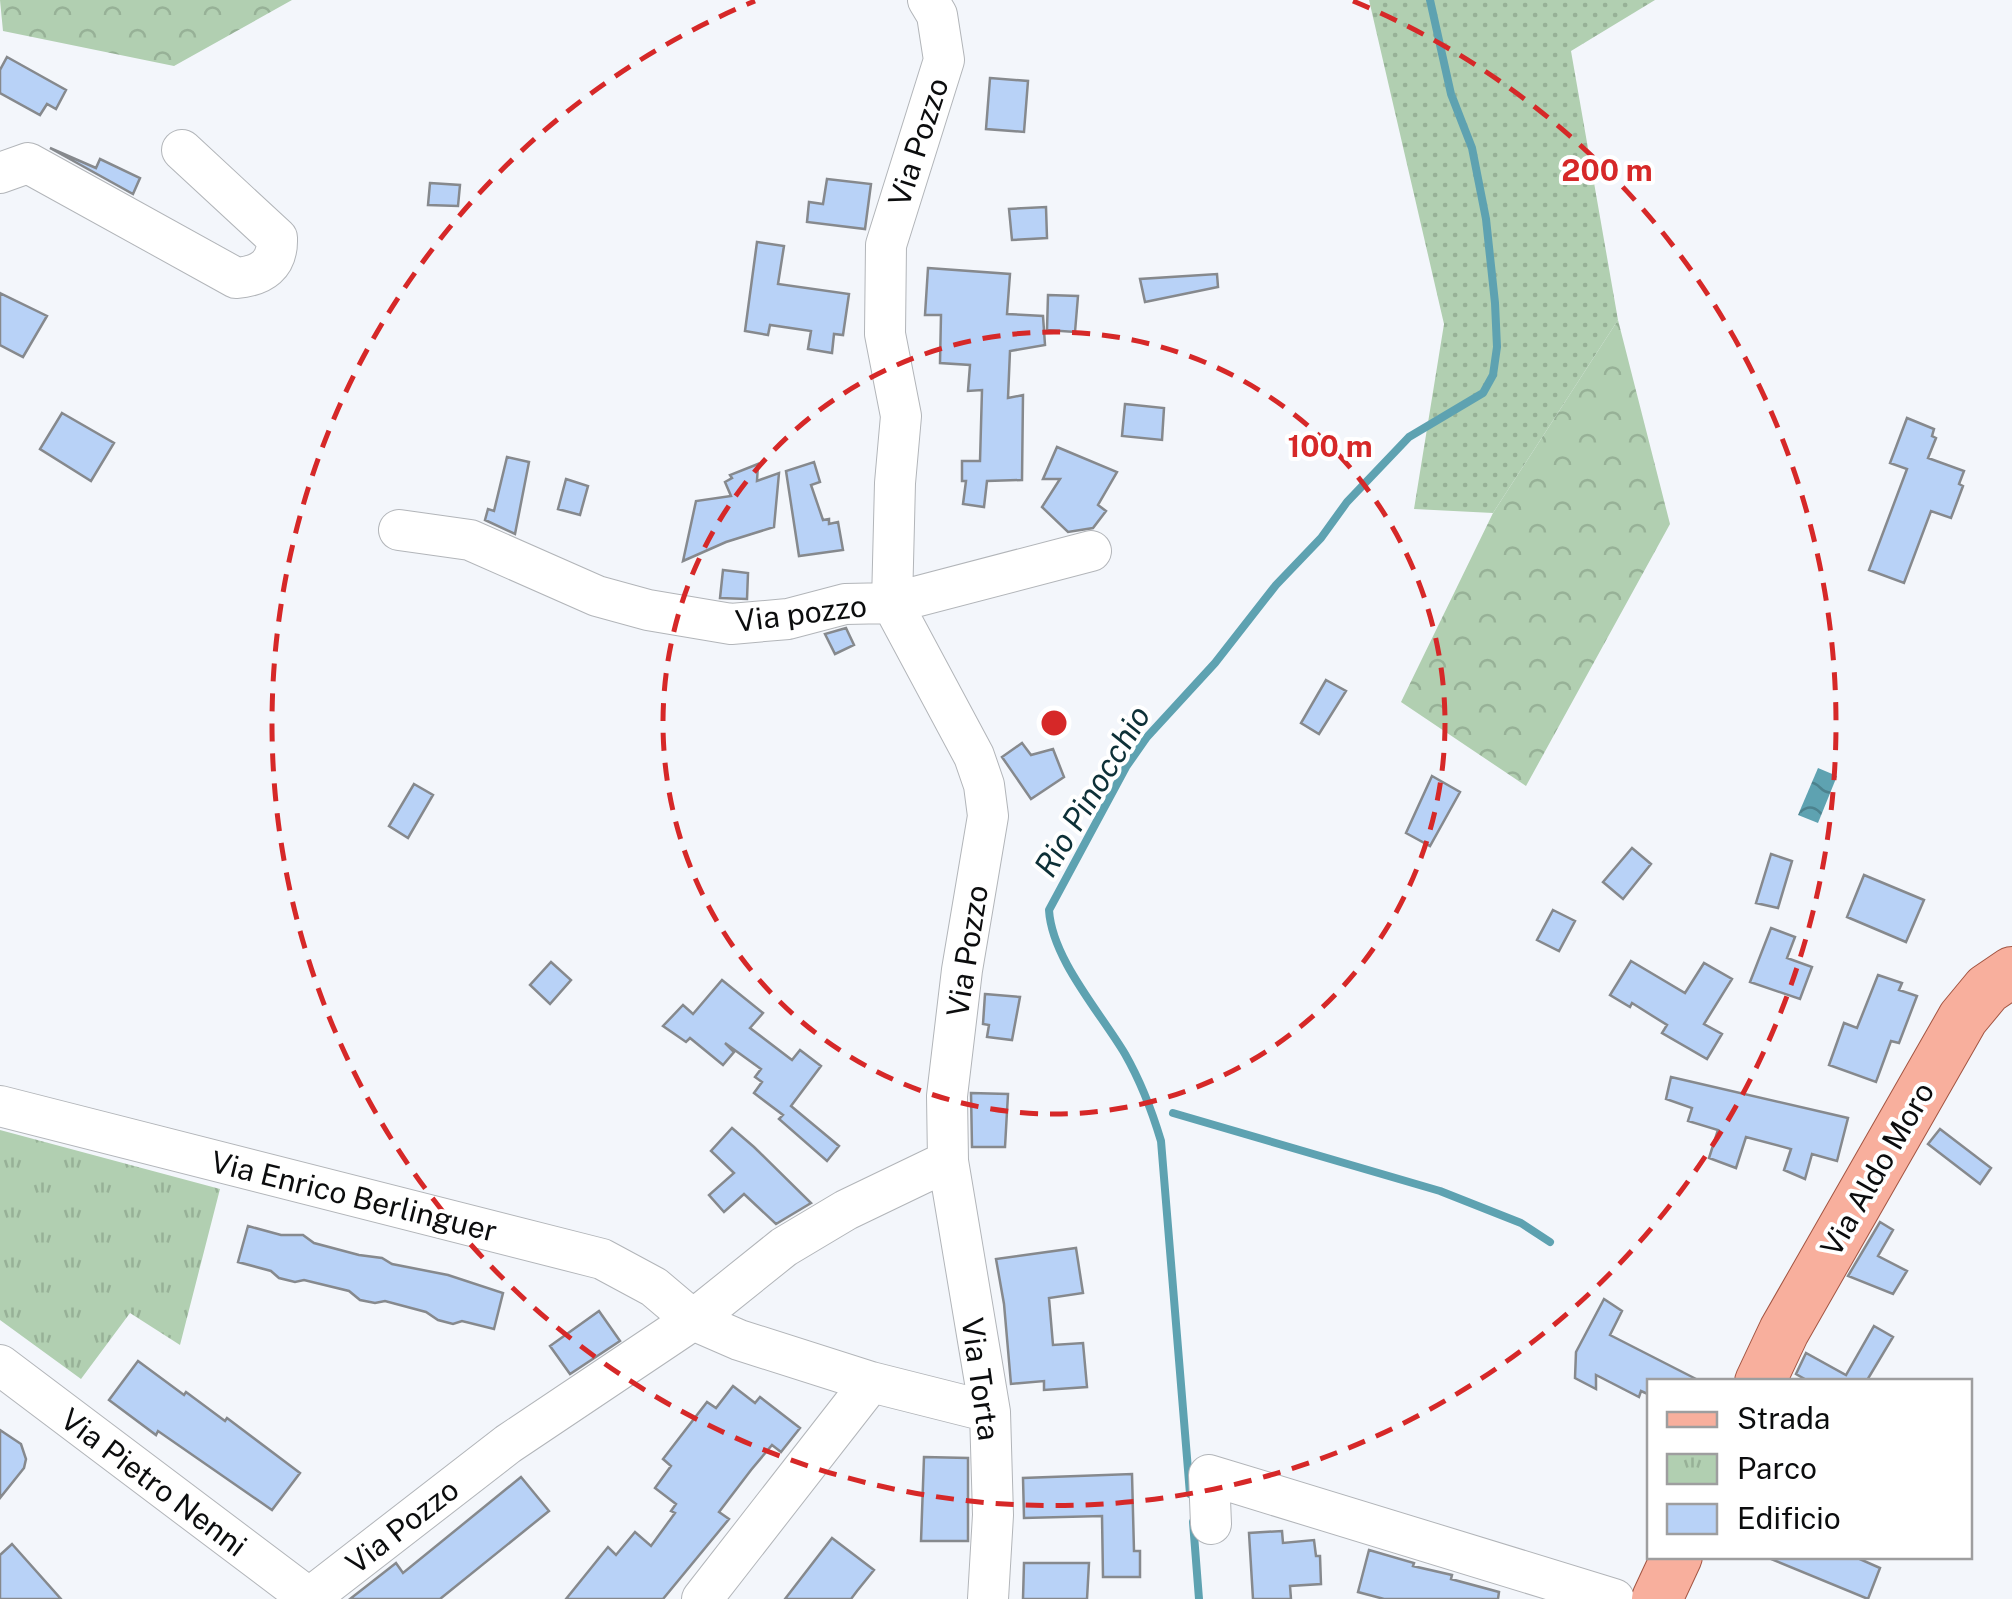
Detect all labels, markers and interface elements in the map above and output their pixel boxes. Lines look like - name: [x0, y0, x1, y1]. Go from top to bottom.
- street label: Via Pozzo: [880, 73, 956, 211]
- text: 200 m: [1561, 152, 1653, 188]
- text: 100 m: [1287, 428, 1373, 464]
- street label: Via pozzo: [733, 587, 869, 639]
- water label: Rio Pinocchio: [1026, 699, 1158, 883]
- centre of rings: [1036, 705, 1072, 741]
- street label: Via Pozzo: [939, 883, 995, 1019]
- street label: Via Aldo Moro: [1813, 1076, 1941, 1262]
- street label: Via Enrico Berlinguer: [207, 1143, 501, 1249]
- street label: Via Torta: [955, 1315, 1007, 1443]
- legend: [1647, 1379, 1972, 1559]
- text: Strada: [1737, 1400, 1830, 1436]
- street label: Via Pietro Nenni: [54, 1401, 254, 1563]
- text: Parco: [1737, 1450, 1817, 1486]
- street label: Via Pozzo: [339, 1471, 465, 1581]
- text: Edificio: [1737, 1500, 1841, 1536]

